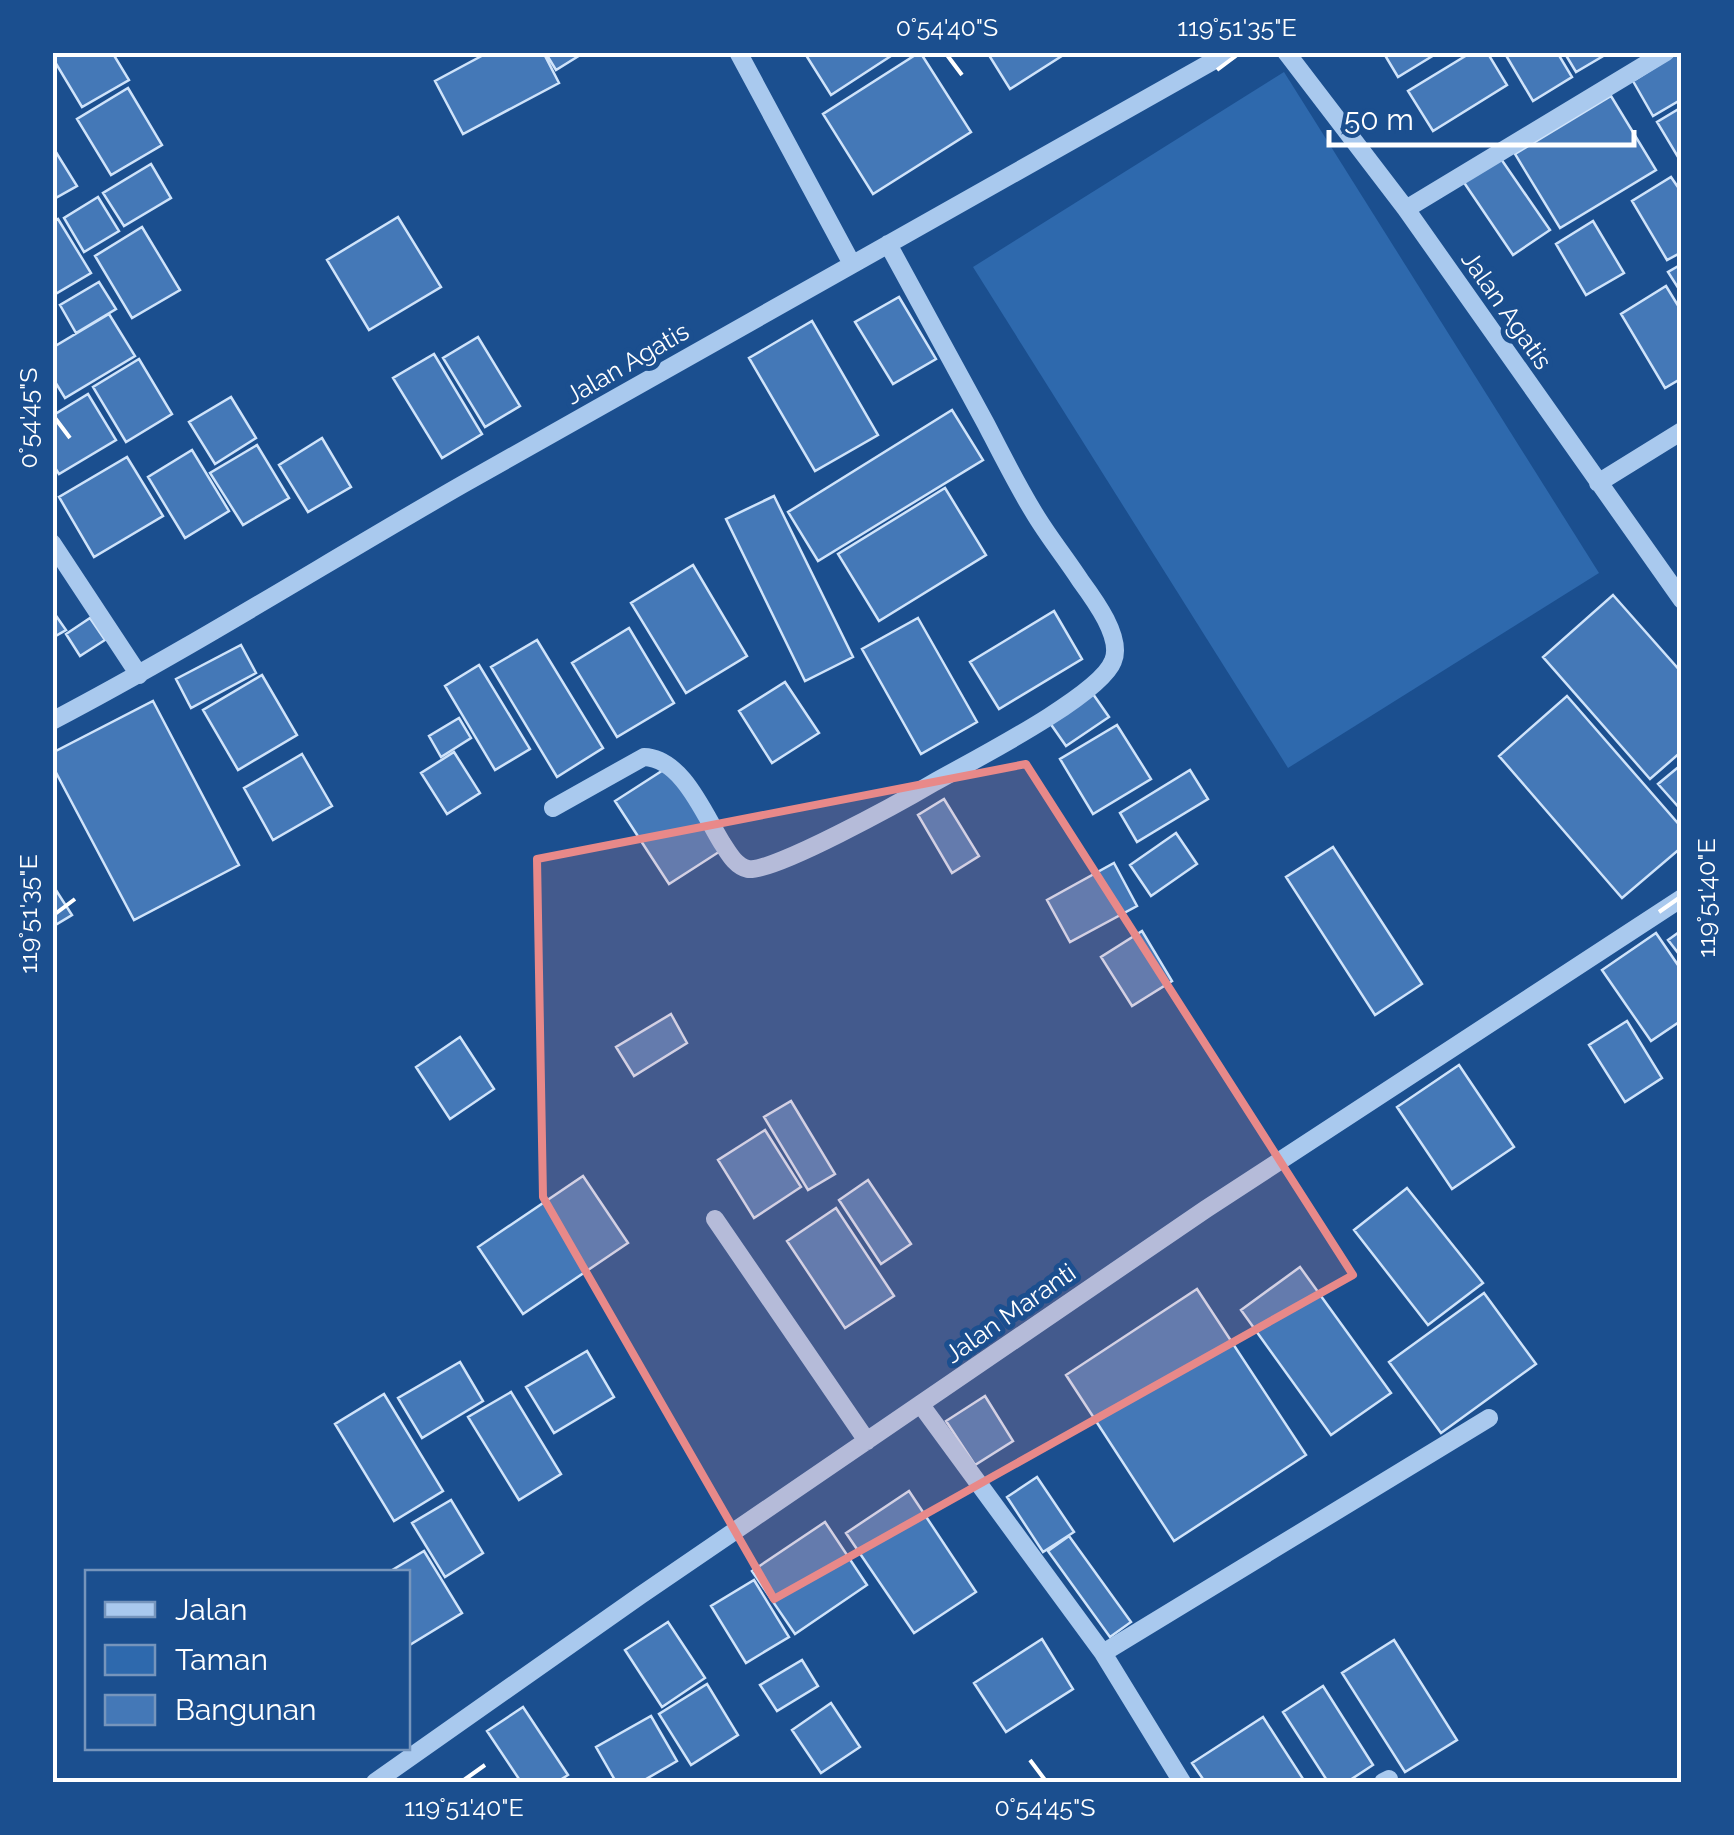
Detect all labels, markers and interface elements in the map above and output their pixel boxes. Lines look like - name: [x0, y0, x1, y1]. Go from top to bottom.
- text: 0°54'40"S: [896, 12, 998, 42]
- text: 119°51'35"E: [1177, 12, 1297, 42]
- scale bar: [1329, 85, 1634, 147]
- text: 50 m: [1344, 102, 1414, 137]
- street label: Jalan Agatis: [1455, 245, 1559, 375]
- street label: Jalan Agatis: [560, 316, 694, 410]
- text: 0°54'45"S: [13, 368, 43, 468]
- text: 119°51'40"E: [1691, 838, 1721, 958]
- text: 119°51'35"E: [13, 854, 43, 974]
- street label: Jalan Maranti: [939, 1257, 1081, 1369]
- legend: [85, 1570, 410, 1750]
- text: Jalan: [175, 1592, 248, 1627]
- text: Taman: [175, 1642, 268, 1677]
- text: Bangunan: [175, 1692, 317, 1727]
- text: 119°51'40"E: [404, 1792, 524, 1822]
- text: 0°54'45"S: [995, 1792, 1095, 1822]

